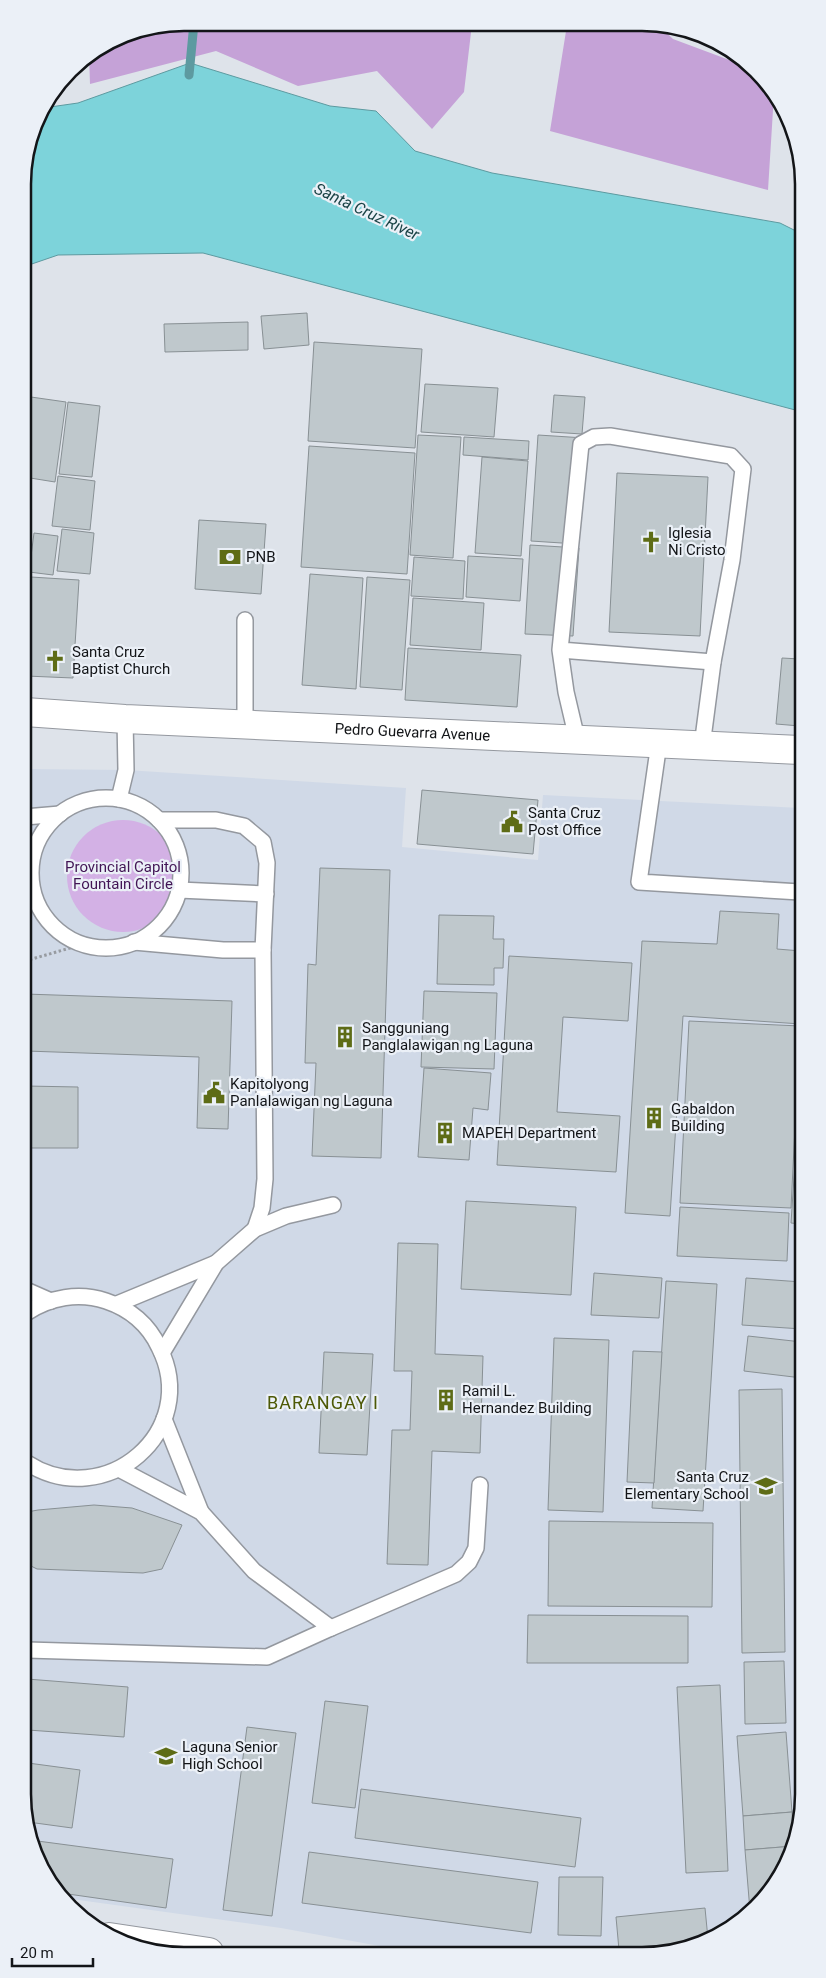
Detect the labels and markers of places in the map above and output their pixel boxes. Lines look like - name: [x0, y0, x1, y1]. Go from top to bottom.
- place label: Iglesia Ni Cristo: [668, 524, 726, 559]
- church icon: Iglesia Ni Cristo: [638, 529, 664, 555]
- bank icon: PNB: [217, 544, 243, 570]
- place label: PNB: [246, 548, 276, 566]
- place label: Santa Cruz Baptist Church: [72, 643, 170, 678]
- church icon: Santa Cruz Baptist Church: [42, 648, 68, 674]
- place label: Santa Cruz Post Office: [528, 804, 601, 839]
- public building icon: Santa Cruz Post Office: [499, 809, 525, 835]
- place label: Sangguniang Panglalawigan ng Laguna: [362, 1019, 533, 1054]
- building icon: Sangguniang Panglalawigan ng Laguna: [332, 1024, 358, 1050]
- place label: Kapitolyong Panlalawigan ng Laguna: [230, 1075, 393, 1110]
- public building icon: Kapitolyong Panlalawigan ng Laguna: [201, 1080, 227, 1106]
- place label: Gabaldon Building: [671, 1100, 735, 1135]
- building icon: Gabaldon Building: [641, 1105, 667, 1131]
- building icon: MAPEH Department: [432, 1120, 458, 1146]
- place label: MAPEH Department: [462, 1124, 597, 1142]
- place label: Ramil L. Hernandez Building: [462, 1382, 592, 1417]
- building icon: Ramil L. Hernandez Building: [433, 1387, 459, 1413]
- place label: Santa Cruz Elementary School: [625, 1468, 749, 1503]
- school or university icon: Santa Cruz Elementary School: [753, 1473, 779, 1499]
- place label: Laguna Senior High School: [182, 1738, 278, 1773]
- school or university icon: Laguna Senior High School: [153, 1743, 179, 1769]

